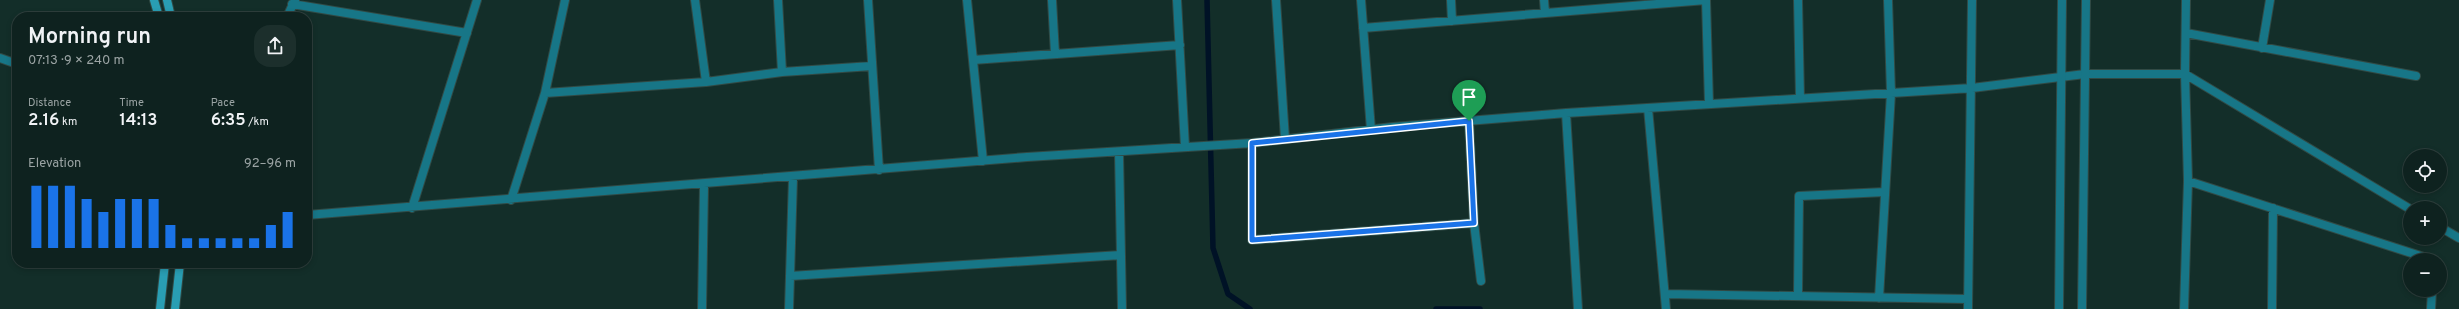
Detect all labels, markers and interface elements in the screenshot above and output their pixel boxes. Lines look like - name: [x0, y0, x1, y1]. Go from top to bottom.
- text: Morning run: [28, 24, 151, 51]
- button: share: [254, 25, 296, 67]
- text: 07:13 · 9 × 240 m: [28, 53, 125, 69]
- pin: [1452, 80, 1486, 121]
- icon: arrive: [1458, 86, 1480, 108]
- text: Distance: [28, 96, 71, 110]
- text: Time: [119, 96, 144, 110]
- text: Pace: [211, 96, 235, 110]
- text: 2.16: [28, 110, 59, 132]
- text: 14:13: [119, 110, 158, 132]
- text: 6:35: [211, 110, 246, 132]
- text: km: [59, 115, 77, 129]
- text: /km: [246, 115, 269, 129]
- map controls: [2403, 149, 2447, 297]
- button: locate: [2403, 149, 2447, 193]
- text: Elevation: [28, 156, 81, 172]
- text: 92–96 m: [244, 156, 296, 172]
- button: +: [2403, 201, 2447, 245]
- button: −: [2403, 253, 2447, 297]

